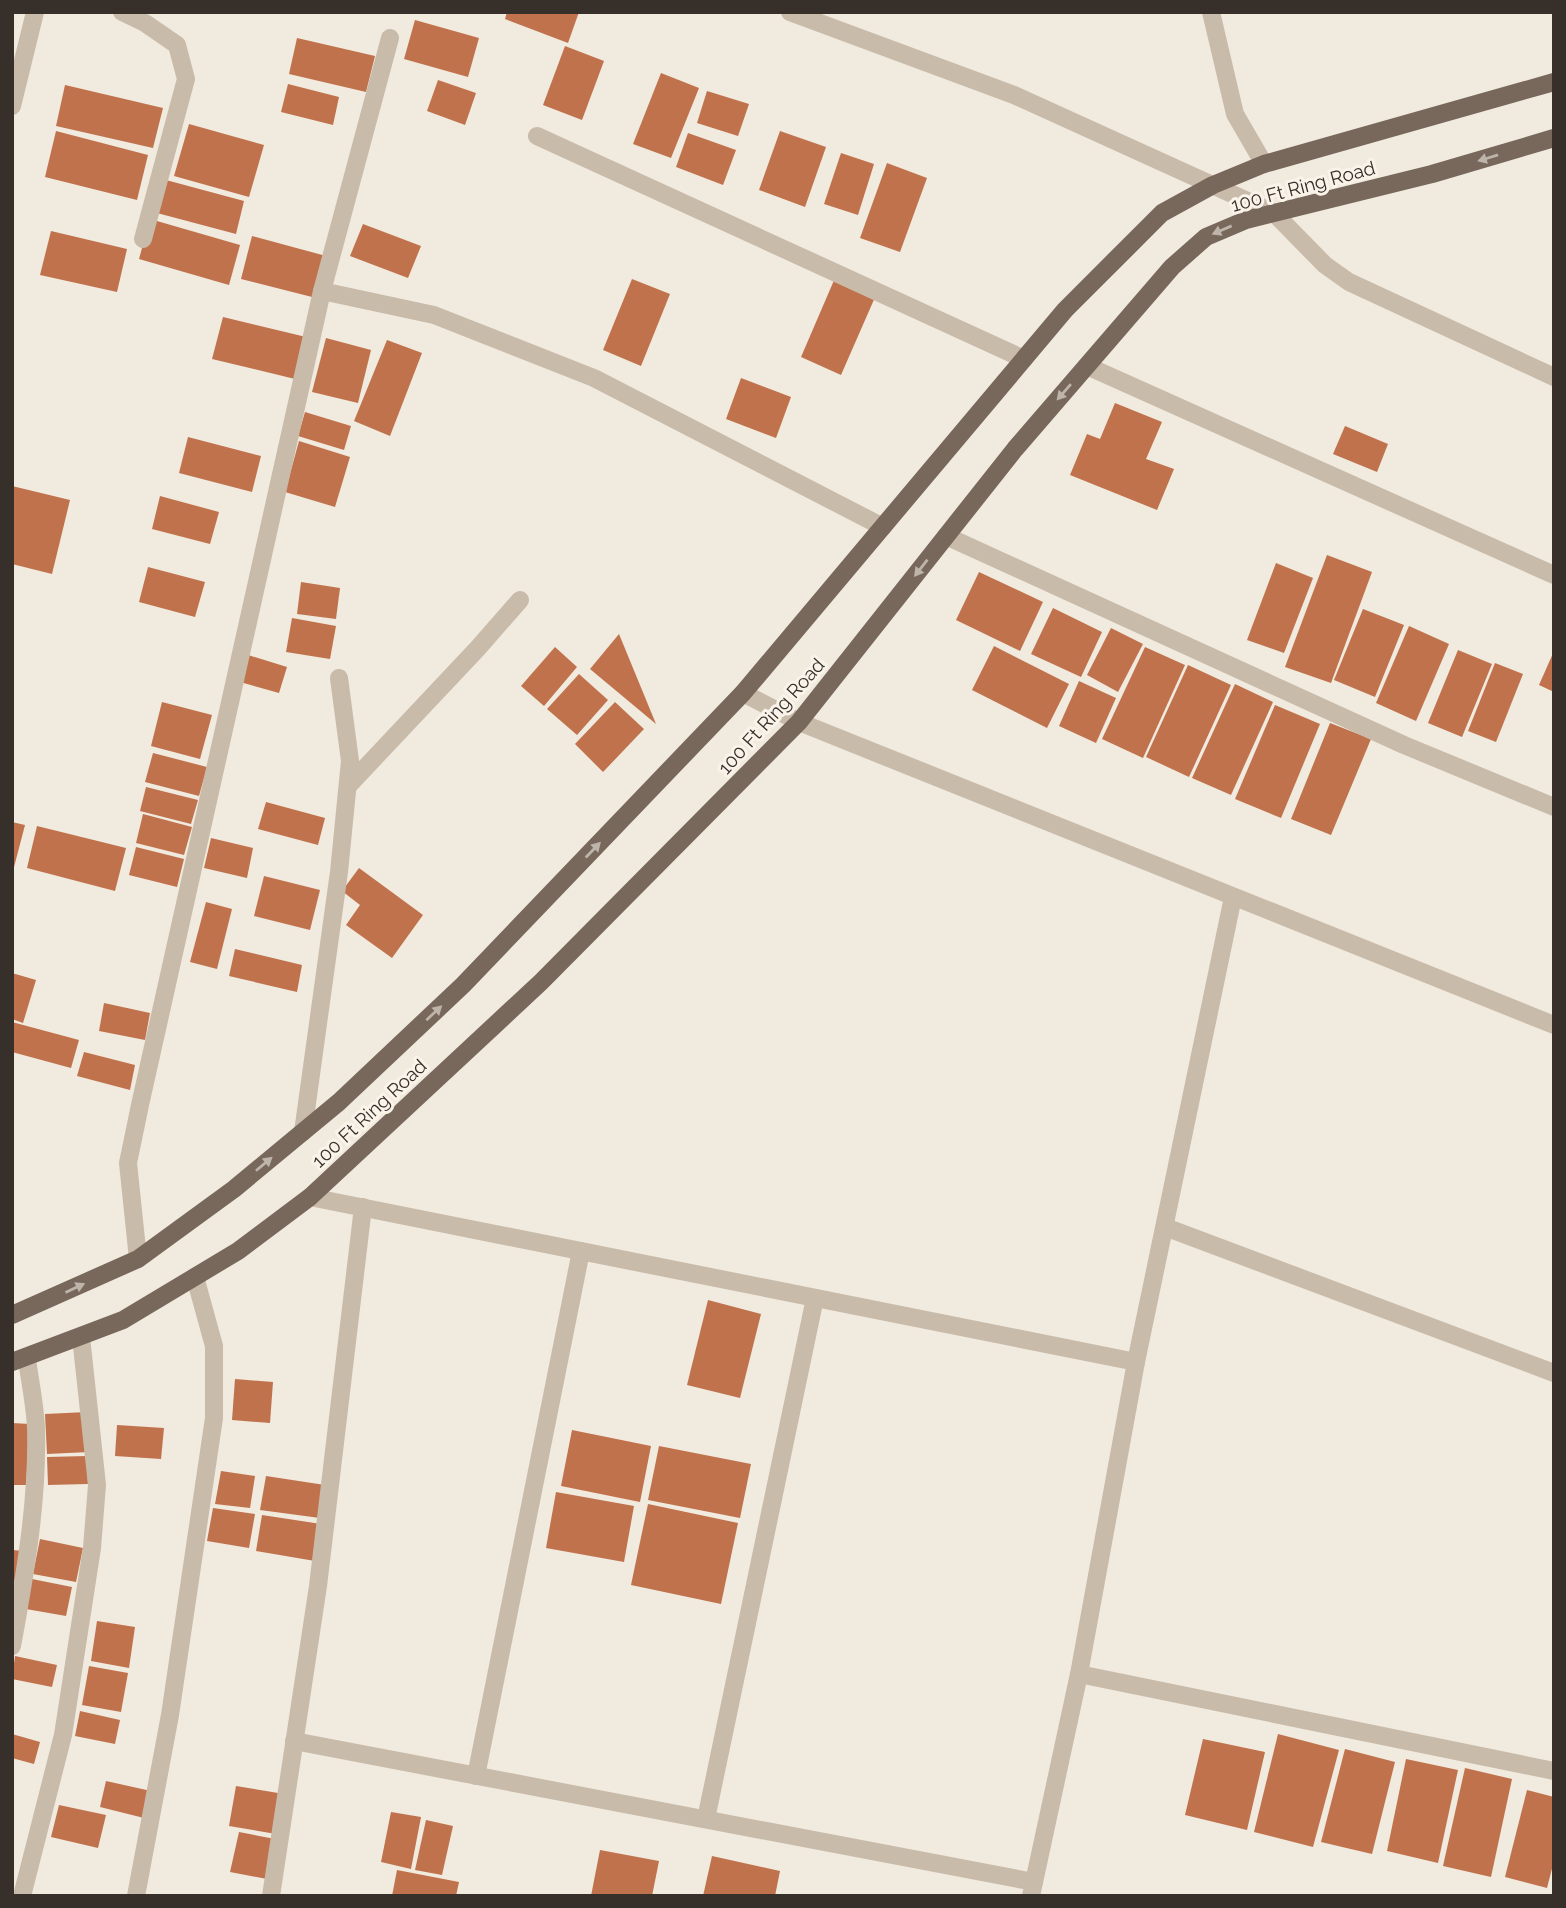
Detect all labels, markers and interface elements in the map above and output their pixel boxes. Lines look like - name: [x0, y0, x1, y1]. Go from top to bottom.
- one-way arrow: [1478, 153, 1499, 163]
- street label: 100 Ft Ring Road: [1229, 156, 1377, 216]
- one-way arrow: [1212, 224, 1232, 236]
- one-way arrow: [1057, 383, 1072, 400]
- one-way arrow: [914, 559, 928, 577]
- street label: 100 Ft Ring Road: [713, 654, 829, 778]
- one-way arrow: [584, 842, 600, 859]
- one-way arrow: [425, 1005, 442, 1021]
- street label: 100 Ft Ring Road: [307, 1054, 431, 1172]
- one-way arrow: [256, 1157, 273, 1172]
- one-way arrow: [65, 1282, 85, 1294]

